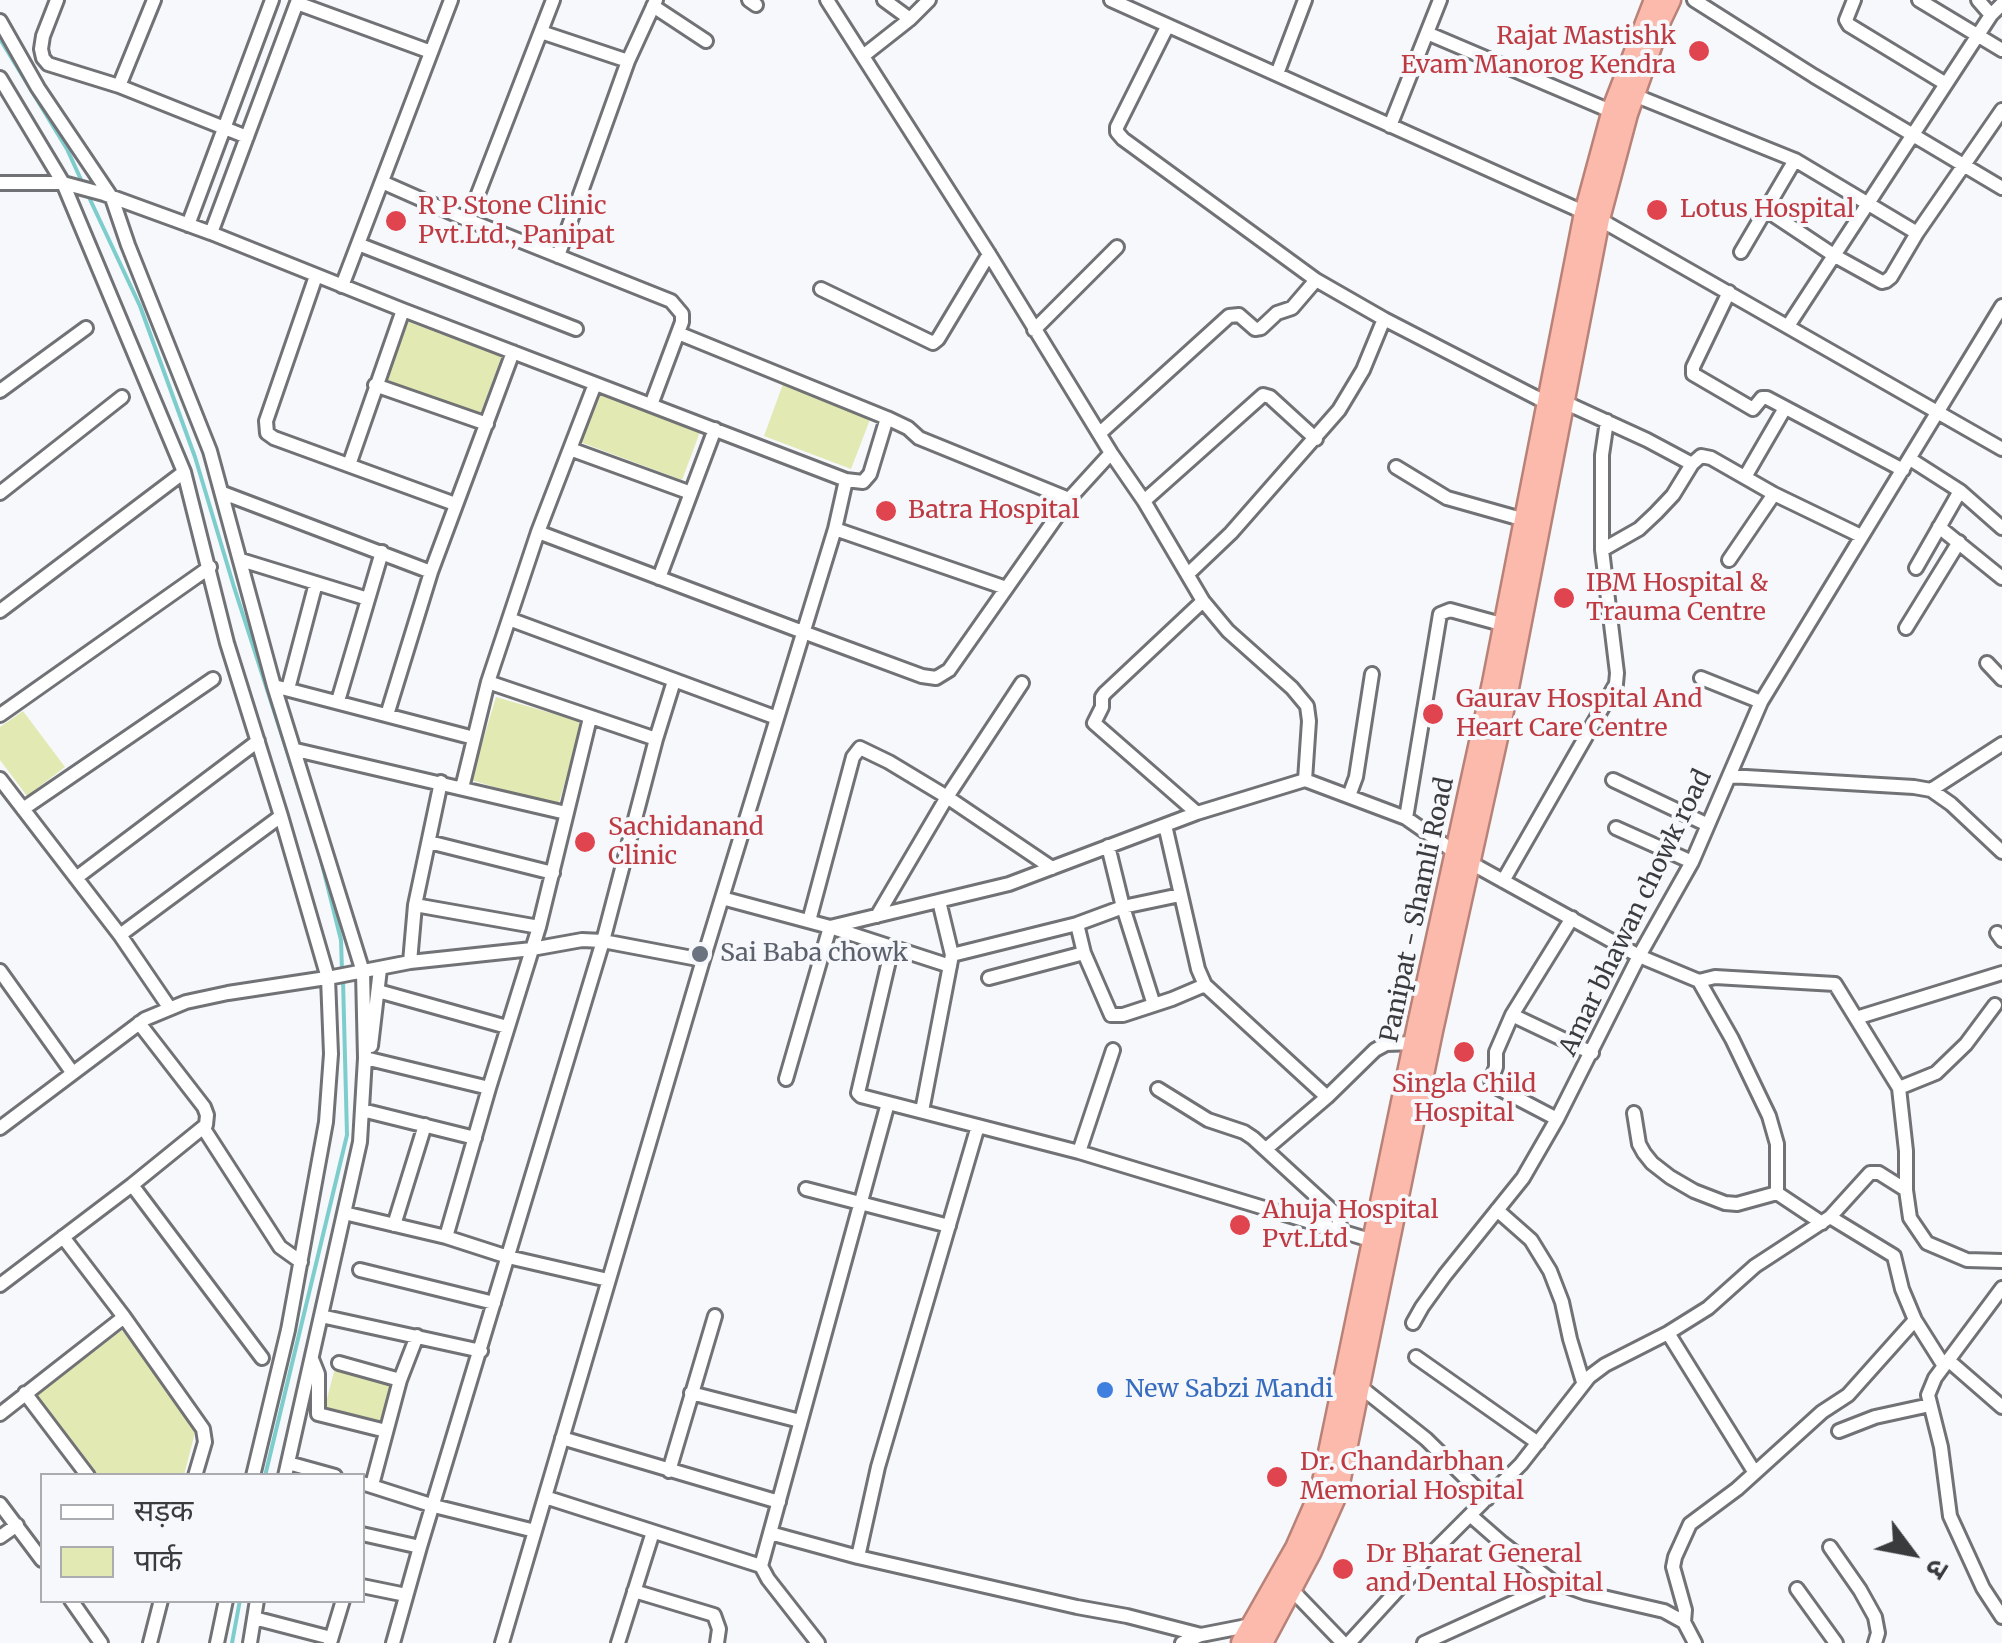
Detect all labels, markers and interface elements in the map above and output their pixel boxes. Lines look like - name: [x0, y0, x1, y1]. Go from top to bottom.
- place label: Rajat Mastishk Evam Manorog Kendra: [1401, 22, 1676, 81]
- marker: Rajat Mastishk Evam Manorog Kendra: [1686, 38, 1712, 64]
- place label: R P Stone Clinic Pvt.Ltd., Panipat: [418, 192, 615, 251]
- place label: Lotus Hospital: [1680, 195, 1855, 225]
- marker: Lotus Hospital: [1644, 197, 1670, 223]
- marker: R P Stone Clinic Pvt.Ltd., Panipat: [383, 208, 409, 234]
- place label: Batra Hospital: [908, 496, 1079, 526]
- marker: Batra Hospital: [873, 498, 899, 524]
- place label: IBM Hospital & Trauma Centre: [1586, 569, 1768, 628]
- marker: IBM Hospital & Trauma Centre: [1551, 585, 1577, 611]
- place label: Gaurav Hospital And Heart Care Centre: [1456, 685, 1703, 744]
- marker: Gaurav Hospital And Heart Care Centre: [1420, 701, 1446, 727]
- street label: Amar bhawan chowk road: [1554, 765, 1718, 1061]
- street label: Panipat - Shamli Road: [1375, 775, 1461, 1045]
- place label: Sachidanand Clinic: [608, 813, 764, 872]
- marker: Sachidanand Clinic: [572, 829, 598, 855]
- place label: Sai Baba chowk: [720, 939, 908, 969]
- marker: Sai Baba chowk: [689, 943, 711, 965]
- marker: Singla Child Hospital: [1451, 1039, 1477, 1065]
- place label: Singla Child Hospital: [1392, 1070, 1536, 1129]
- place label: Ahuja Hospital Pvt.Ltd: [1262, 1196, 1438, 1255]
- marker: Ahuja Hospital Pvt.Ltd: [1227, 1212, 1253, 1238]
- place label: New Sabzi Mandi: [1125, 1375, 1333, 1405]
- marker: New Sabzi Mandi: [1094, 1379, 1116, 1401]
- place label: Dr. Chandarbhan Memorial Hospital: [1300, 1448, 1524, 1507]
- marker: Dr. Chandarbhan Memorial Hospital: [1264, 1464, 1290, 1490]
- legend: [40, 1473, 365, 1603]
- text: सड़क: [134, 1491, 193, 1529]
- north arrow: [1862, 1503, 1962, 1603]
- place label: Dr Bharat General and Dental Hospital: [1366, 1540, 1603, 1599]
- text: पार्क: [134, 1541, 182, 1579]
- text: उ: [1918, 1552, 1957, 1585]
- marker: Dr Bharat General and Dental Hospital: [1330, 1556, 1356, 1582]

